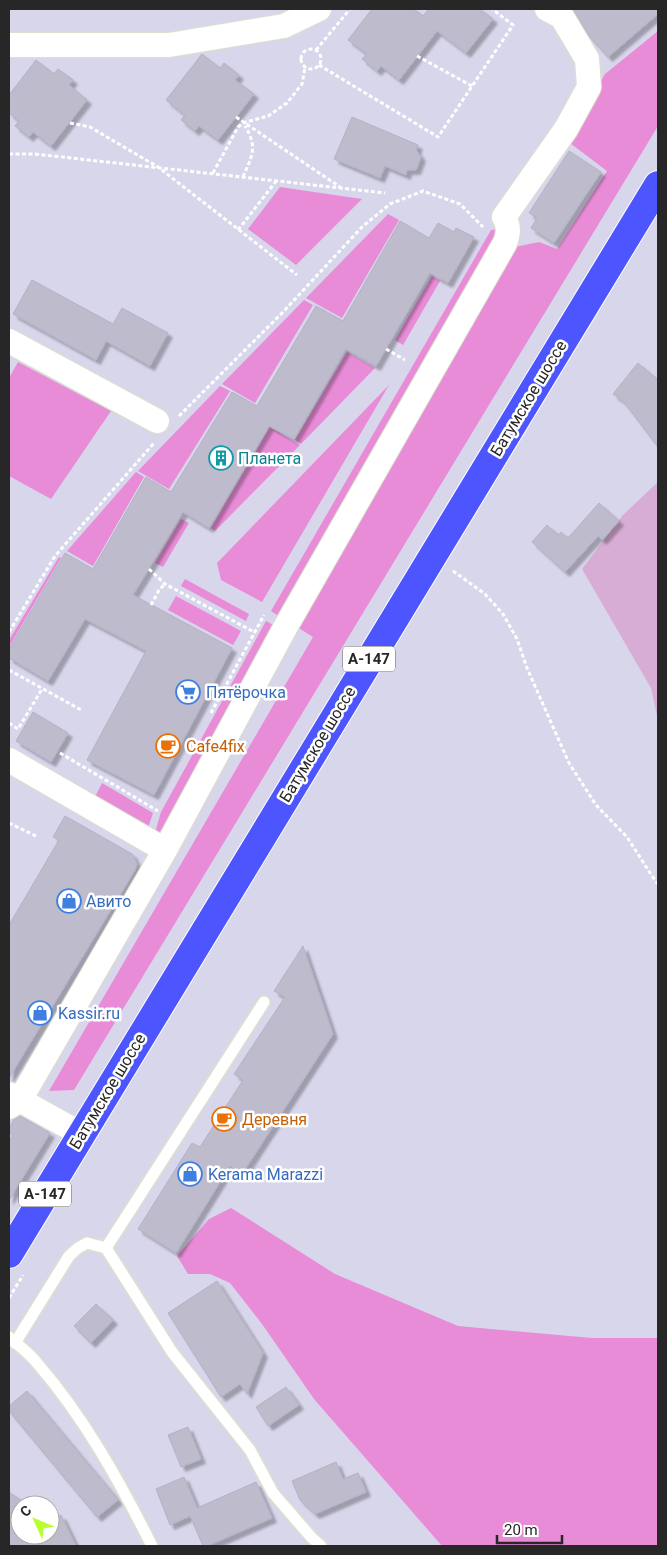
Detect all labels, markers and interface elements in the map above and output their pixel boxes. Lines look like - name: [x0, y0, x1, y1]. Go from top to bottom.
- street label: Батумское шоссе: [486, 337, 570, 460]
- building icon: Планета: [208, 445, 234, 471]
- place label: Планета: [238, 449, 301, 468]
- road number: А-147: [343, 646, 395, 672]
- supermarket icon: Пятёрочка: [175, 679, 201, 705]
- place label: Пятёрочка: [206, 683, 286, 702]
- street label: Батумское шоссе: [275, 683, 359, 806]
- cafe icon: Cafe4fix: [155, 733, 181, 759]
- place label: Cafe4fix: [186, 737, 245, 756]
- shop icon: Авито: [56, 888, 82, 914]
- place label: Авито: [86, 892, 131, 911]
- shop icon: Kassir.ru: [27, 1000, 53, 1026]
- place label: Kassir.ru: [58, 1004, 120, 1023]
- street label: Батумское шоссе: [65, 1030, 149, 1153]
- cafe icon: Деревня: [211, 1106, 237, 1132]
- place label: Деревня: [242, 1110, 307, 1129]
- shop icon: Kerama Marazzi: [177, 1161, 203, 1187]
- place label: Kerama Marazzi: [208, 1165, 323, 1184]
- road number: А-147: [19, 1182, 71, 1206]
- north arrow: [10, 1495, 60, 1545]
- text: С: [17, 1502, 35, 1520]
- scale bar: [497, 1512, 562, 1544]
- text: 20 m: [504, 1521, 538, 1539]

